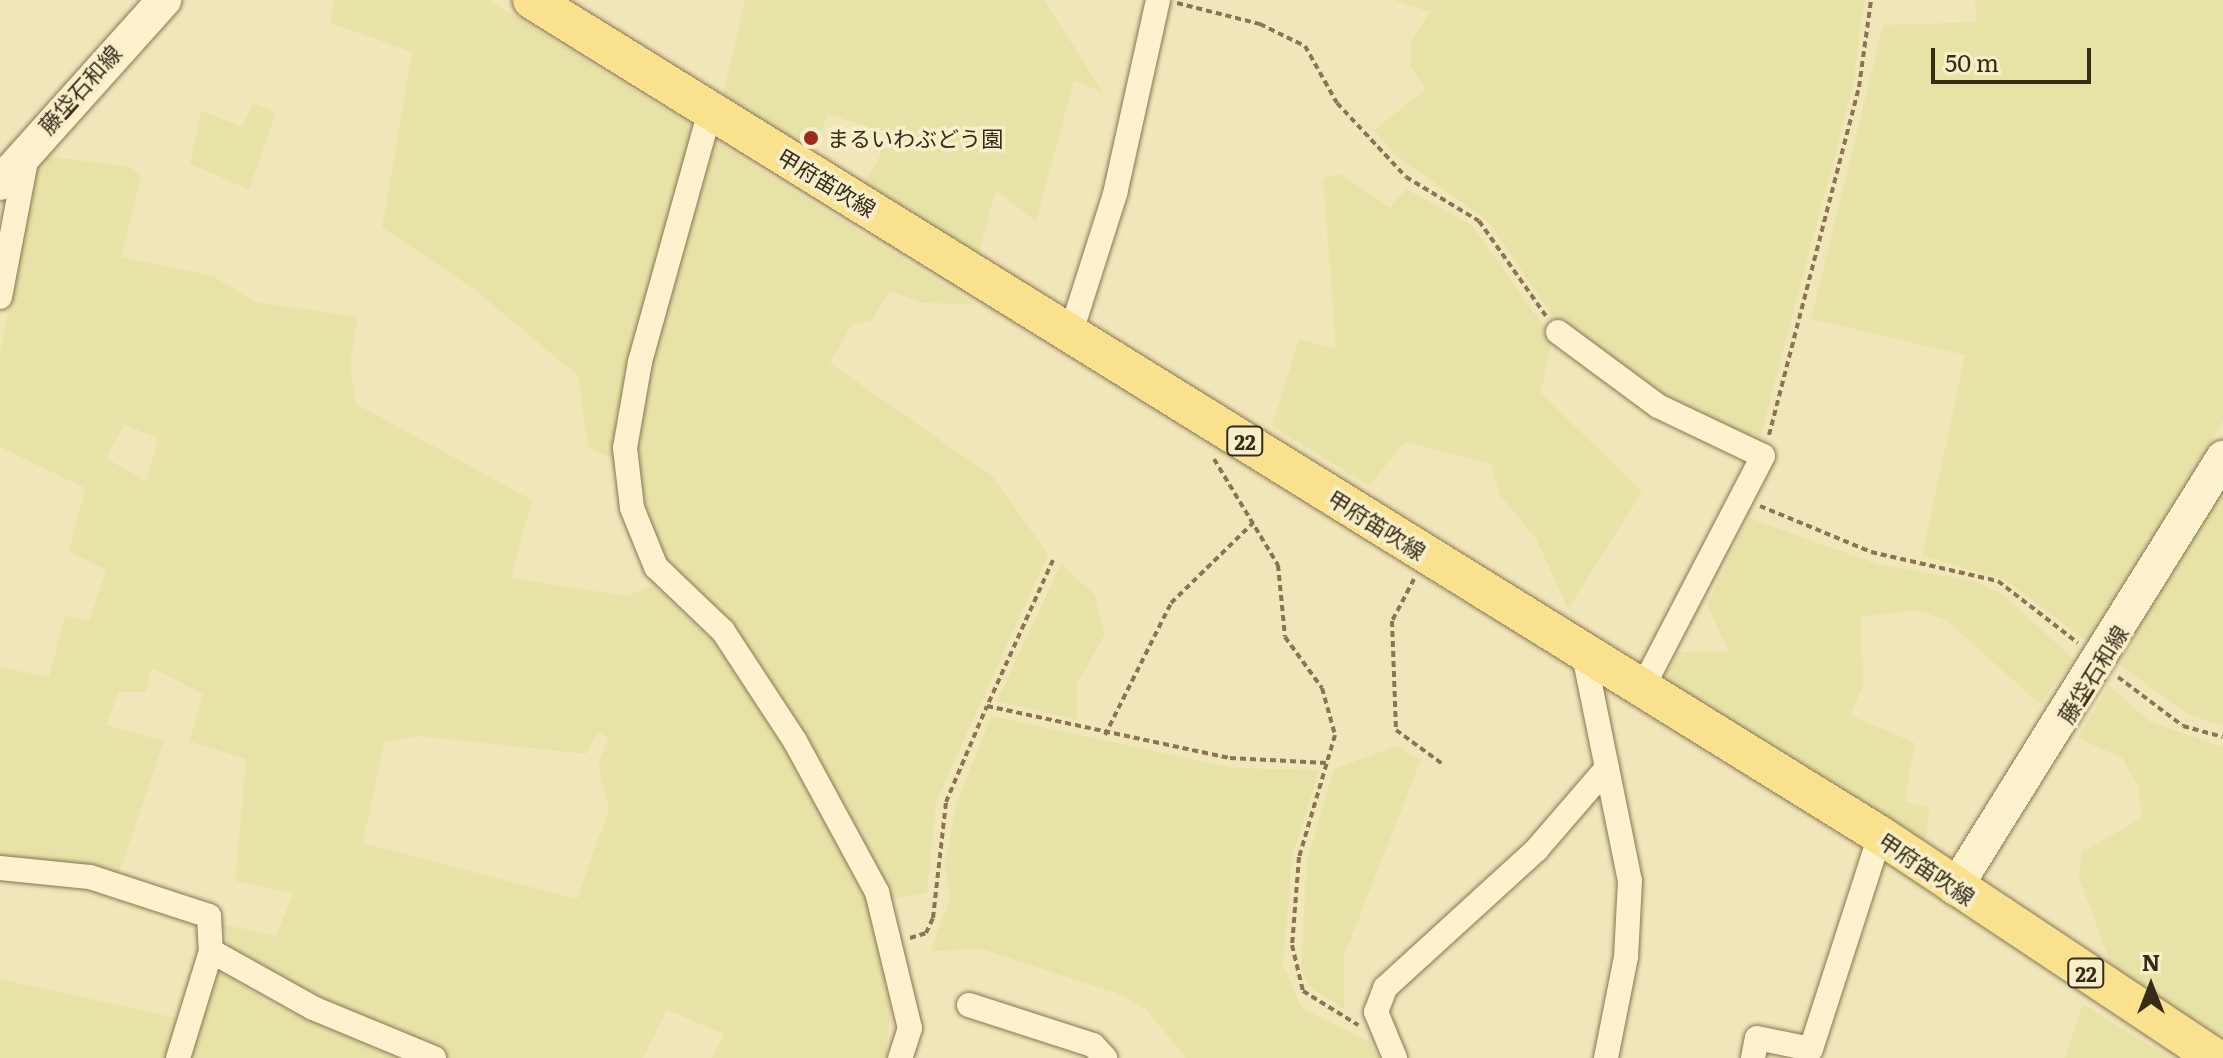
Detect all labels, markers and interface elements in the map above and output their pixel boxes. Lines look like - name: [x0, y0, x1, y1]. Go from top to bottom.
- scale bar: [1935, 32, 2095, 82]
- street label: 藤垈石和線: [32, 39, 126, 139]
- text: 50 m: [1945, 44, 1999, 79]
- place label: まるいわぶどう園: [827, 125, 1003, 151]
- marker: まるいわぶどう園: [802, 129, 820, 147]
- street label: 甲府笛吹線: [773, 142, 881, 222]
- road number: 22: [1225, 425, 1265, 457]
- street label: 甲府笛吹線: [1323, 484, 1431, 564]
- street label: 藤垈石和線: [2052, 620, 2132, 728]
- street label: 甲府笛吹線: [1874, 826, 1980, 910]
- text: N: [2142, 945, 2160, 978]
- north arrow: [2111, 946, 2191, 1026]
- road number: 22: [2066, 957, 2106, 989]

